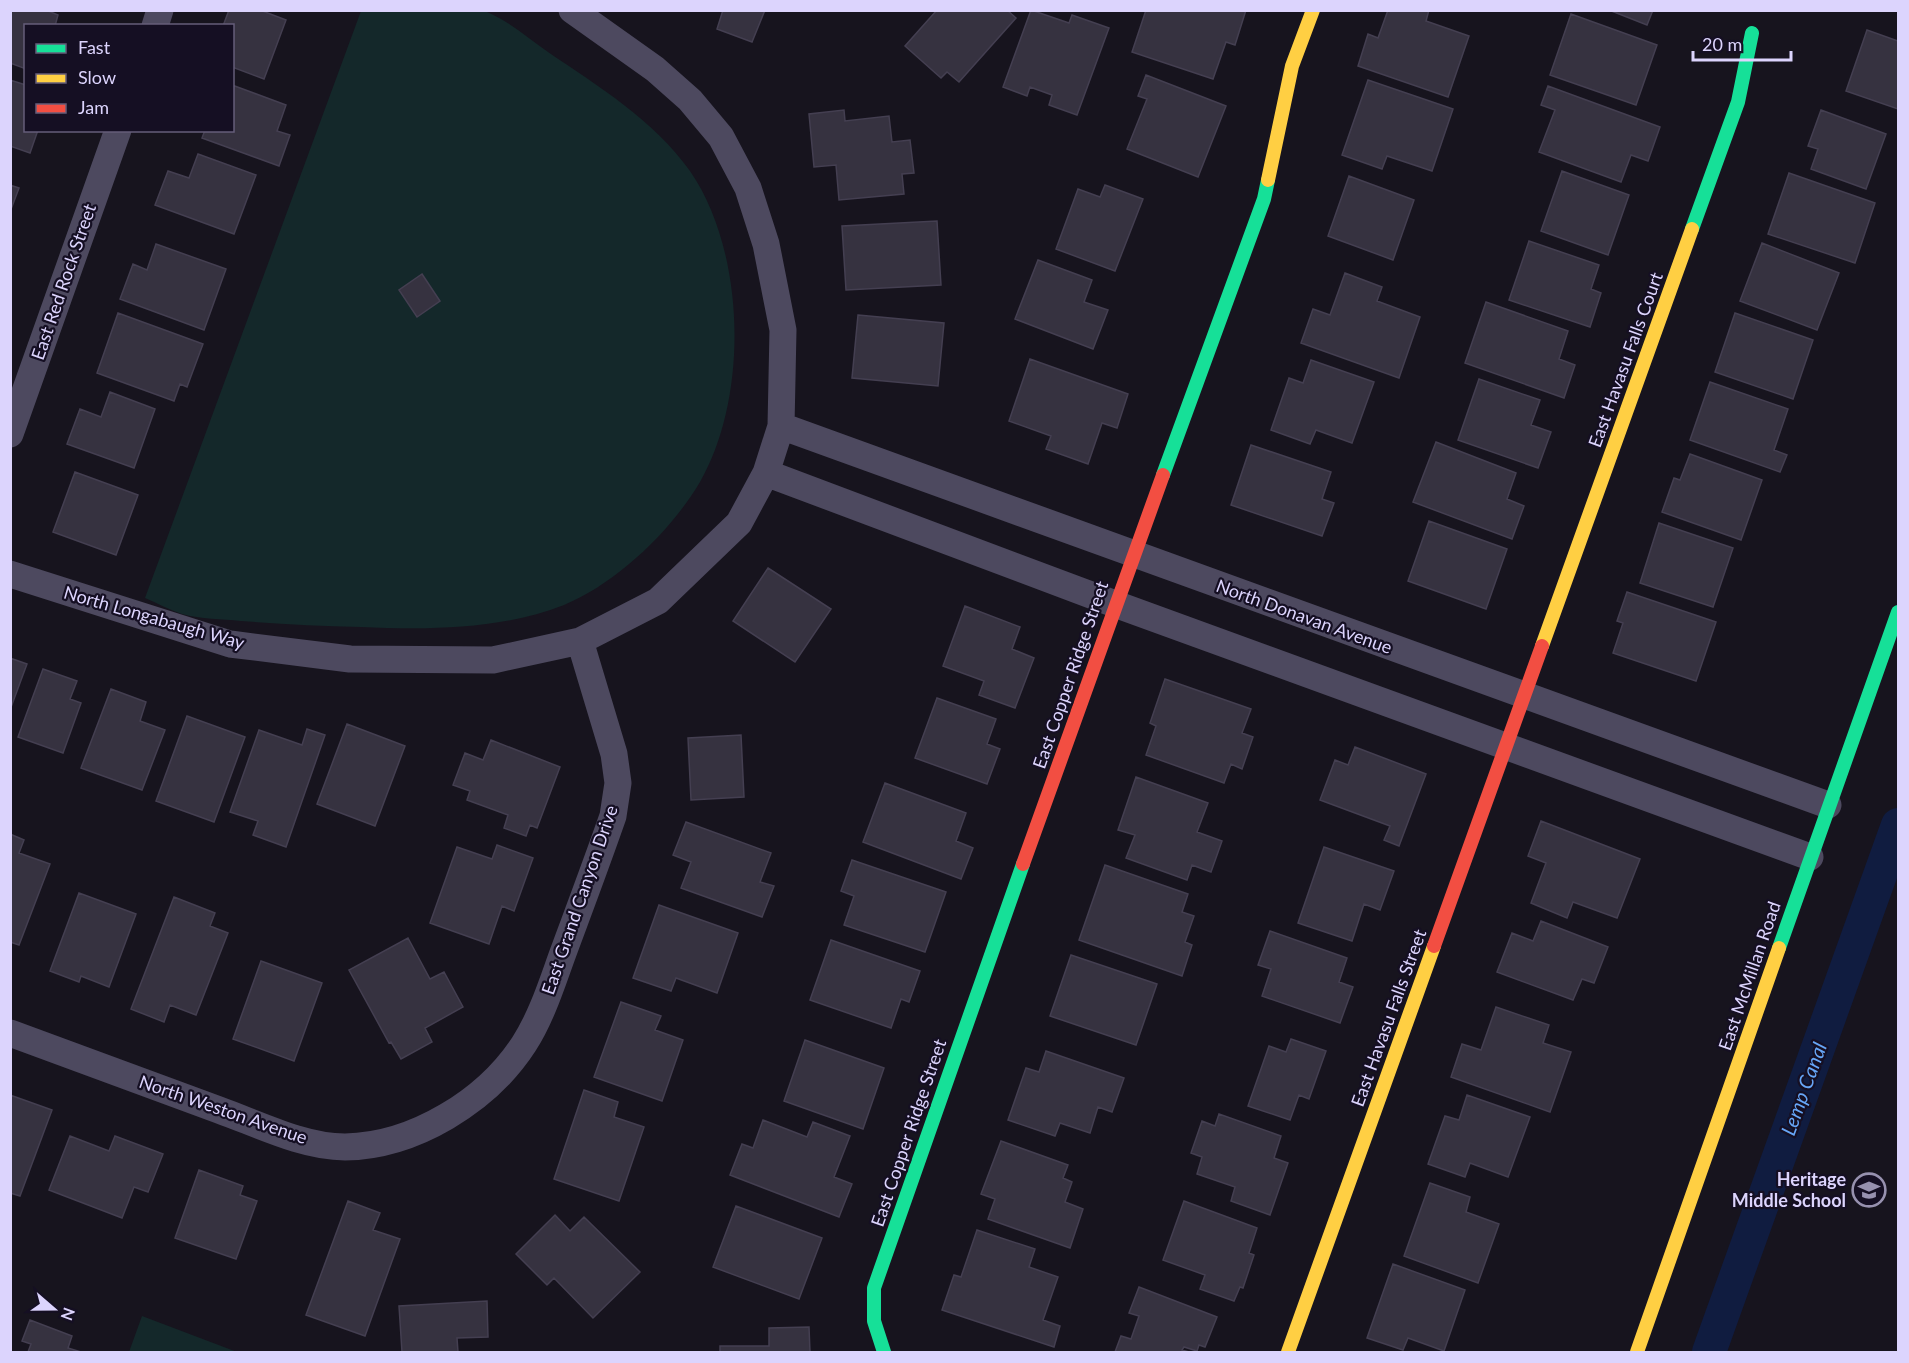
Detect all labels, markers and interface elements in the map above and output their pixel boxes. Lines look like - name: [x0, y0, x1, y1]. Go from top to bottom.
- legend: [24, 24, 234, 132]
- scale bar: [1693, 24, 1790, 62]
- text: 20 m: [1702, 33, 1742, 55]
- text: Fast: [78, 36, 111, 58]
- text: Slow: [78, 66, 116, 88]
- text: Jam: [78, 96, 109, 118]
- street label: East Red Rock Street: [26, 200, 100, 363]
- street label: East Havasu Falls Court: [1583, 269, 1667, 450]
- street label: North Donavan Avenue: [1213, 574, 1395, 658]
- street label: East Copper Ridge Street: [1028, 578, 1113, 771]
- street label: North Longabaugh Way: [61, 581, 248, 654]
- street label: East Grand Canyon Drive: [536, 802, 622, 997]
- street label: East McMillan Road: [1713, 898, 1785, 1053]
- street label: East Havasu Falls Street: [1346, 926, 1431, 1109]
- street label: East Copper Ridge Street: [866, 1036, 951, 1229]
- water label: Lemp Canal: [1775, 1038, 1831, 1138]
- street label: North Weston Avenue: [136, 1070, 310, 1148]
- place label: Heritage Middle School: [1732, 1168, 1846, 1211]
- school or university icon: Heritage Middle School: [1851, 1172, 1887, 1208]
- north arrow: [24, 1279, 84, 1339]
- text: N: [58, 1305, 80, 1323]

